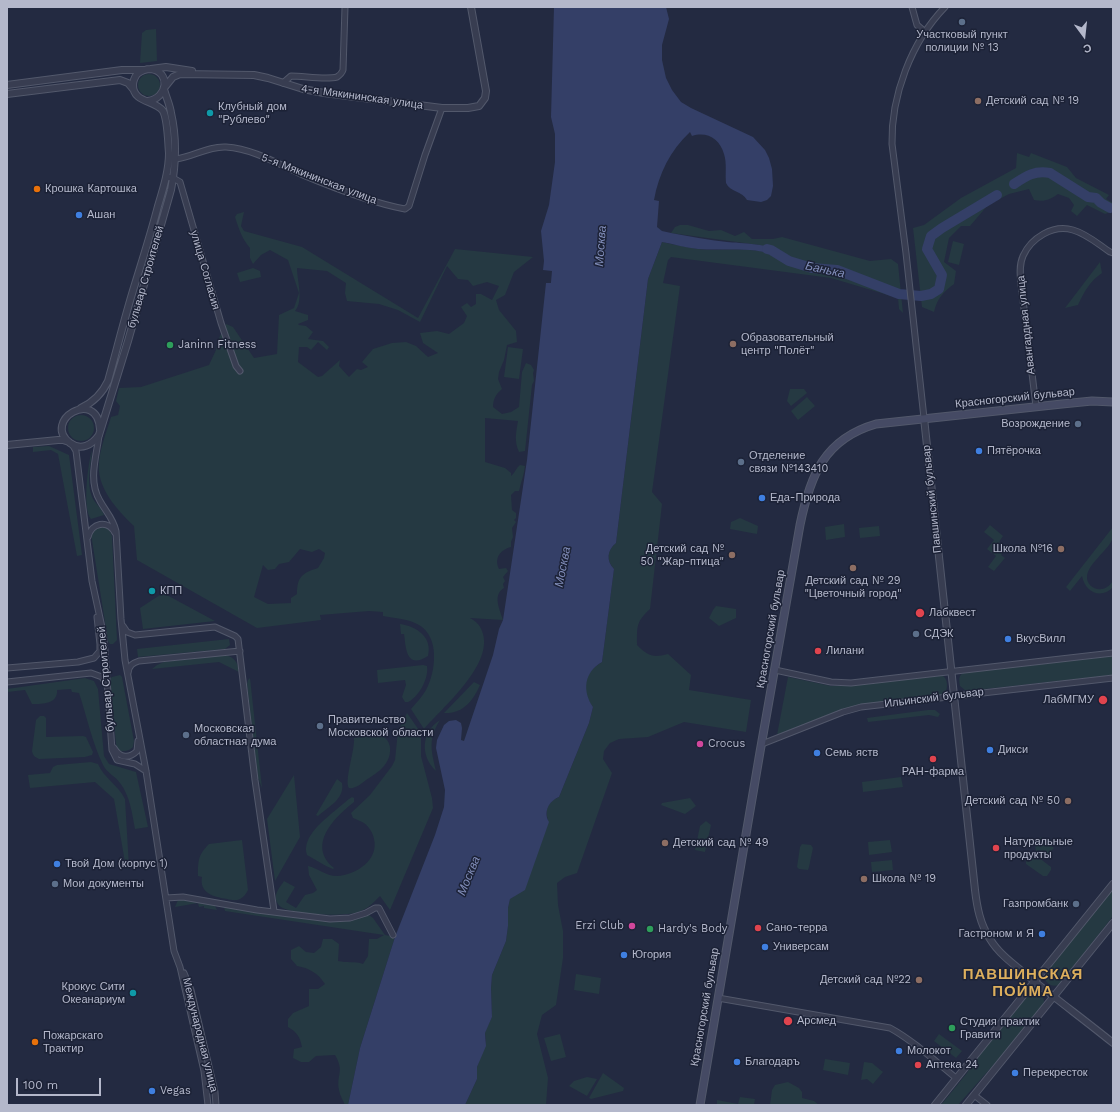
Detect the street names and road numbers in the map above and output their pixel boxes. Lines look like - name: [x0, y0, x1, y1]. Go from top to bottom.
- street label: 4-я Мякининская улица: [300, 82, 424, 112]
- street label: 5-я Мякининская улица: [259, 151, 379, 207]
- street label: бульвар Строителей: [125, 224, 167, 330]
- street label: улица Согласия: [187, 229, 223, 311]
- street label: Авангардная улица: [1014, 275, 1038, 375]
- street label: Красногорский бульвар: [955, 385, 1075, 411]
- street label: Павшинский бульвар: [920, 444, 944, 554]
- street label: Красногорский бульвар: [754, 569, 788, 689]
- street label: бульвар Строителей: [95, 626, 117, 732]
- street label: Ильинский бульвар: [884, 685, 984, 711]
- street label: Красногорский бульвар: [688, 947, 722, 1067]
- street label: Международная улица: [179, 976, 221, 1094]

